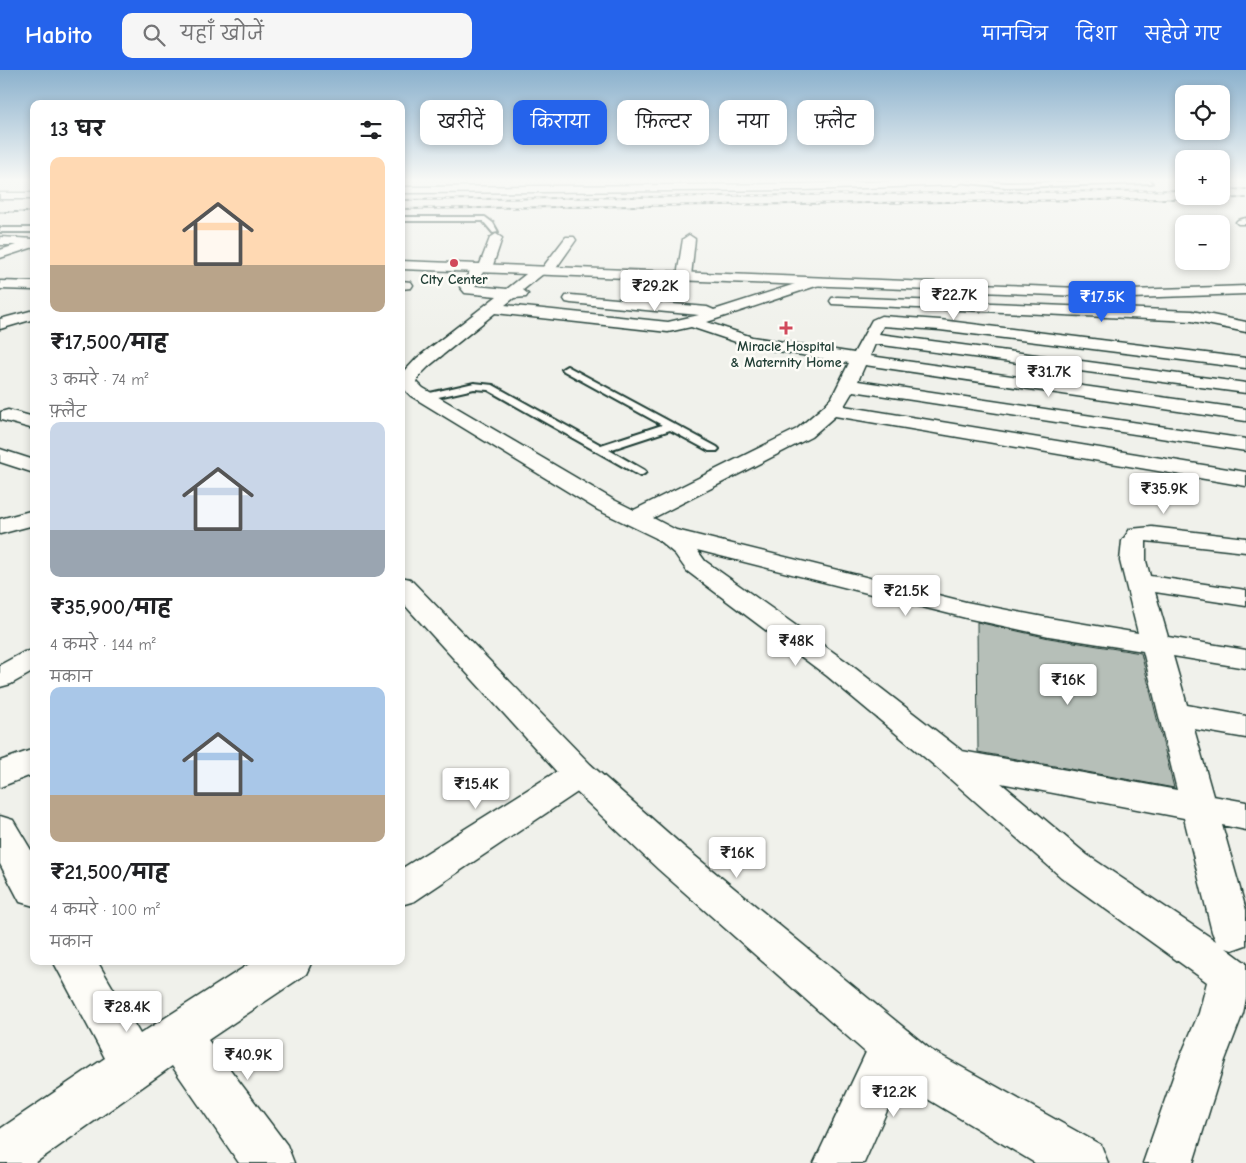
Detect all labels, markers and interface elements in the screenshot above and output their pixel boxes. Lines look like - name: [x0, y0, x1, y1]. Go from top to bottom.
- search box: [122, 13, 472, 58]
- text: Habito: [25, 21, 92, 49]
- icon: search: [140, 21, 168, 49]
- text: यहाँ खोजें: [180, 23, 264, 45]
- text: मानचित्र: [982, 24, 1048, 45]
- text: दिशा: [1076, 24, 1117, 45]
- text: सहेजे गए: [1145, 24, 1221, 45]
- map controls: [1175, 85, 1230, 270]
- button: locate: [1175, 85, 1230, 140]
- chip: खरीदें: [420, 100, 503, 145]
- chip: किराया: [513, 100, 607, 145]
- chip: फ़िल्टर: [617, 100, 709, 145]
- chip: नया: [719, 100, 787, 145]
- chip: फ़्लैट: [797, 100, 874, 145]
- icon: filters: [357, 116, 385, 144]
- text: 13 घर: [50, 117, 104, 141]
- button: +: [1175, 150, 1230, 205]
- icon: home: [173, 189, 263, 279]
- button: −: [1175, 215, 1230, 270]
- marker: City Center: [448, 257, 460, 269]
- pin: ₹29.2K: [614, 270, 696, 312]
- place label: City Center: [420, 271, 488, 288]
- text: ₹29.2K: [631, 277, 679, 295]
- pin: ₹22.7K: [913, 278, 995, 321]
- pin: ₹17.5K: [1061, 280, 1143, 323]
- text: ₹22.7K: [931, 286, 977, 304]
- text: ₹17.5K: [1080, 288, 1124, 306]
- marker: Miracle Hospital & Maternity Home: [779, 321, 793, 335]
- text: ₹17,500/माह: [50, 330, 167, 354]
- place label: Miracle Hospital & Maternity Home: [730, 338, 842, 371]
- pin: ₹31.7K: [1008, 356, 1090, 398]
- text: ₹31.7K: [1027, 363, 1071, 381]
- text: 3 कमरे · 74 m²: [50, 371, 148, 389]
- text: फ़्लैट: [50, 403, 86, 421]
- icon: home: [173, 454, 263, 544]
- pin: ₹35.9K: [1123, 472, 1205, 515]
- text: ₹35.9K: [1140, 480, 1188, 498]
- pin: ₹21.5K: [865, 574, 947, 617]
- text: ₹21.5K: [883, 582, 929, 600]
- text: ₹35,900/माह: [50, 595, 171, 619]
- pin: ₹48K: [766, 624, 826, 667]
- text: ₹48K: [778, 632, 814, 650]
- text: 4 कमरे · 144 m²: [50, 636, 156, 654]
- pin: ₹16K: [1038, 664, 1098, 706]
- text: मकान: [50, 668, 92, 686]
- text: ₹16K: [1051, 671, 1085, 689]
- icon: home: [173, 719, 263, 809]
- pin: ₹15.4K: [435, 768, 517, 810]
- text: ₹15.4K: [453, 775, 499, 793]
- pin: ₹16K: [707, 836, 767, 879]
- text: ₹16K: [720, 844, 754, 862]
- text: ₹21,500/माह: [50, 860, 168, 884]
- text: 4 कमरे · 100 m²: [50, 901, 160, 919]
- text: मकान: [50, 933, 92, 951]
- pin: ₹28.4K: [86, 990, 168, 1033]
- text: ₹28.4K: [104, 998, 150, 1016]
- pin: ₹40.9K: [207, 1038, 289, 1081]
- text: ₹40.9K: [224, 1046, 272, 1064]
- pin: ₹12.2K: [853, 1076, 935, 1118]
- text: ₹12.2K: [871, 1083, 917, 1101]

